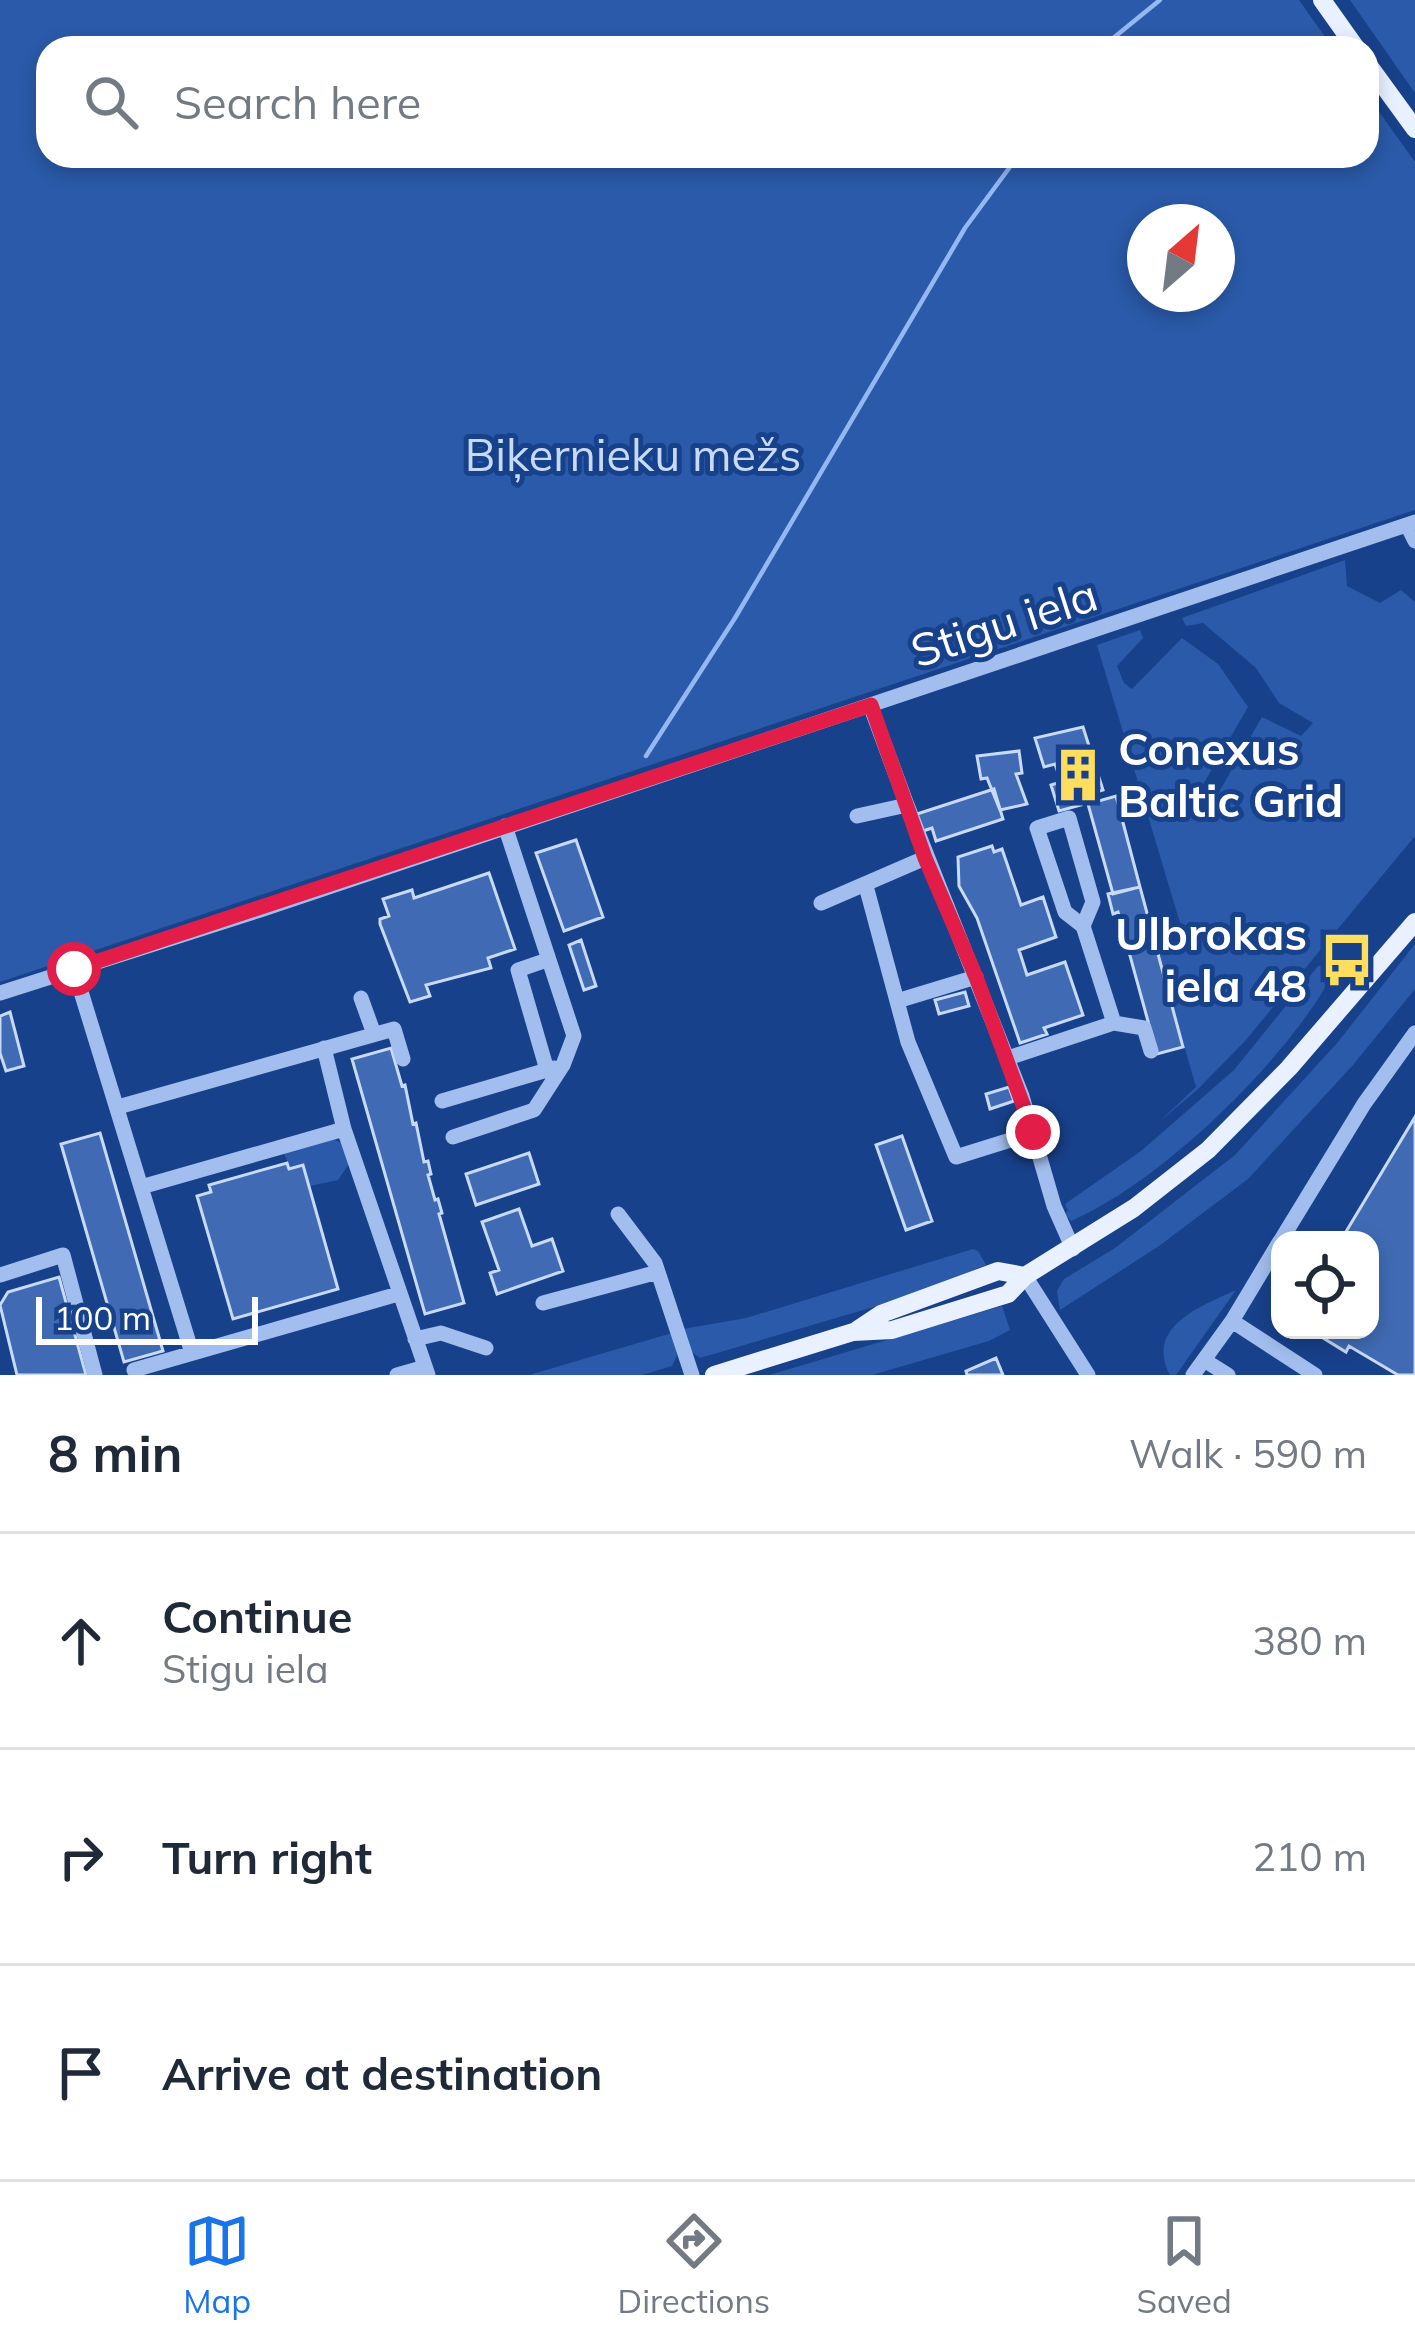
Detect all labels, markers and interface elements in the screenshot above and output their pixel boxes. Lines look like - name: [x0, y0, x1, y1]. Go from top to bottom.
- search box: [36, 36, 1379, 168]
- icon: search: [78, 69, 144, 135]
- text: Search here: [174, 74, 421, 130]
- north arrow: [1127, 204, 1235, 312]
- park label: Biķernieku mežs: [465, 426, 801, 483]
- street label: Stigu iela: [904, 566, 1104, 678]
- place label: Conexus Baltic Grid: [1118, 720, 1343, 828]
- building icon: Conexus Baltic Grid: [1049, 746, 1107, 804]
- place label: Ulbrokas iela 48: [1115, 905, 1307, 1013]
- bus stop icon: Ulbrokas iela 48: [1318, 931, 1376, 989]
- route start: [47, 942, 101, 996]
- route end: [1006, 1105, 1060, 1159]
- map controls: [1271, 1231, 1379, 1339]
- button: locate: [1271, 1231, 1379, 1339]
- scale bar: [36, 1291, 258, 1344]
- text: 100 m: [54, 1297, 151, 1338]
- text: 8 min: [48, 1421, 183, 1485]
- text: Walk · 590 m: [1129, 1429, 1367, 1478]
- text: Continue: [162, 1588, 352, 1644]
- icon: ahead: [48, 1608, 114, 1674]
- text: 380 m: [1252, 1616, 1367, 1665]
- text: Stigu iela: [162, 1644, 329, 1693]
- icon: right: [48, 1824, 114, 1890]
- text: Turn right: [162, 1829, 372, 1885]
- text: 210 m: [1252, 1832, 1367, 1881]
- icon: arrive: [48, 2040, 114, 2106]
- text: Arrive at destination: [162, 2045, 602, 2101]
- tab: Map: [183, 2208, 251, 2321]
- tab: Directions: [618, 2208, 770, 2321]
- tab: Saved: [1137, 2208, 1232, 2321]

